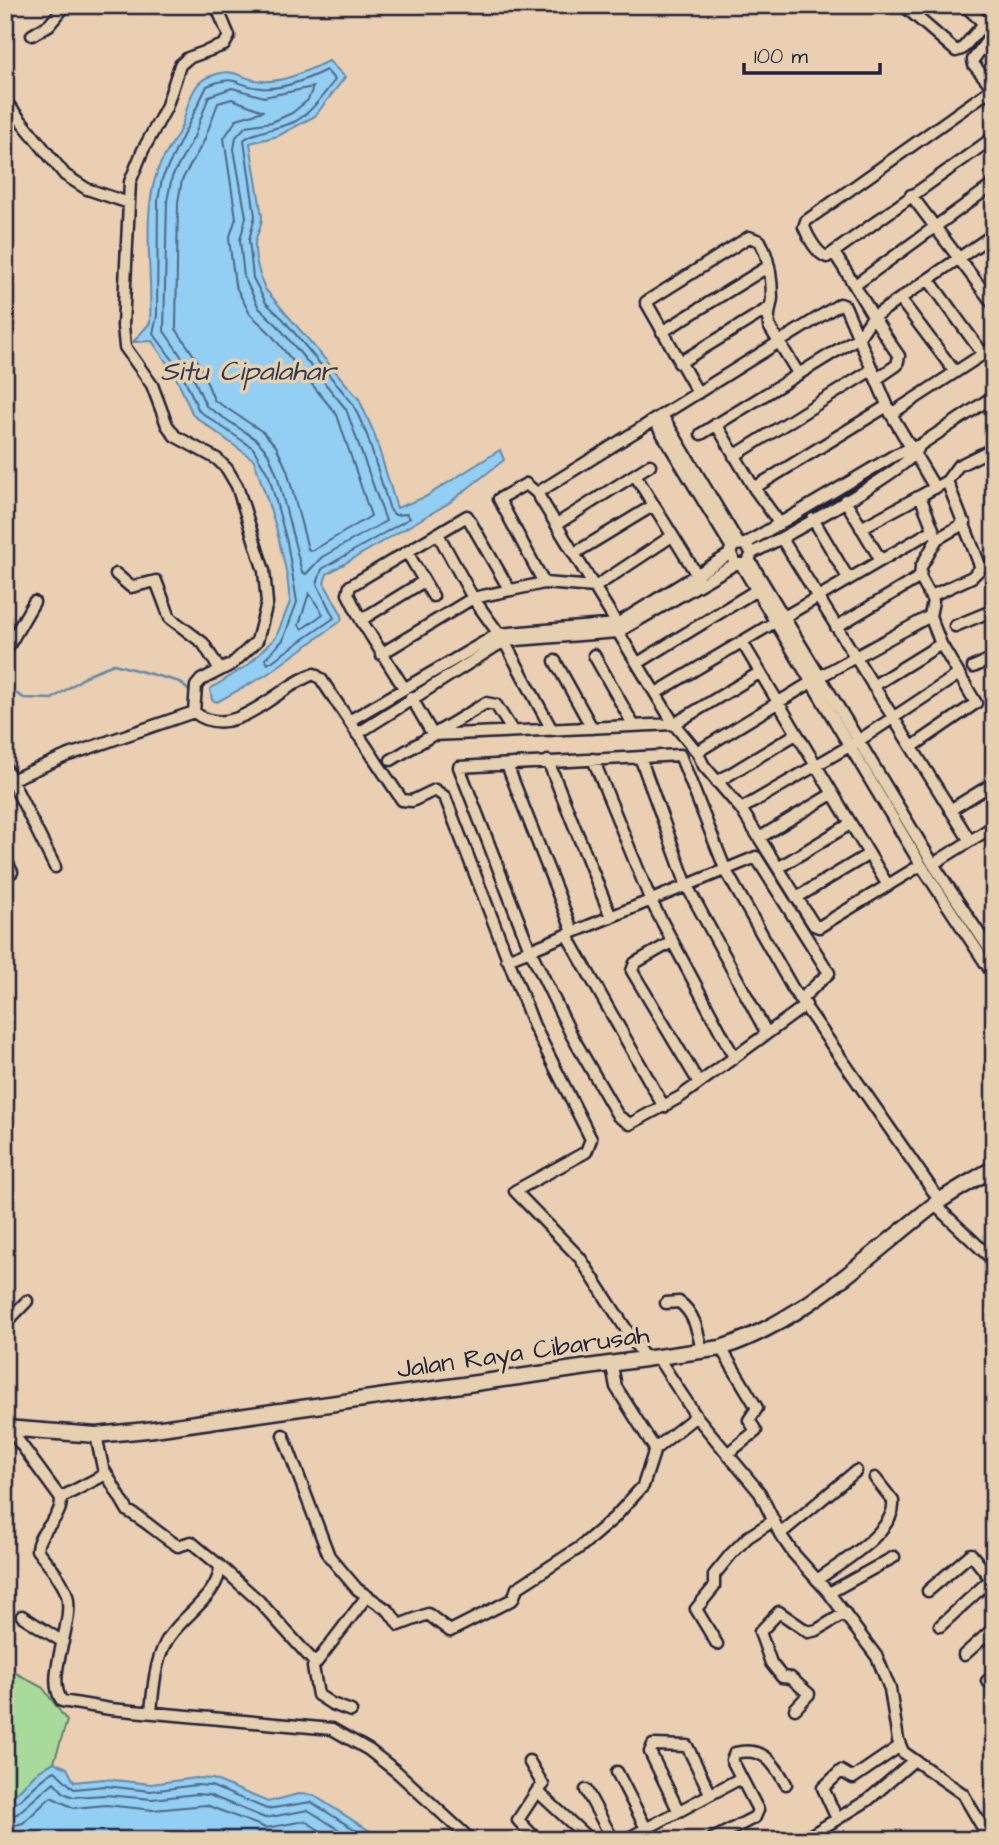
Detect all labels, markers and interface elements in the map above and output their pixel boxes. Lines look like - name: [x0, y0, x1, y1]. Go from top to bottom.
- scale bar: [744, 32, 880, 76]
- text: 100 m: [754, 42, 809, 71]
- water label: Situ Cipalahar: [160, 352, 338, 391]
- street label: Jalan Raya Cibarusah: [395, 1316, 652, 1389]

